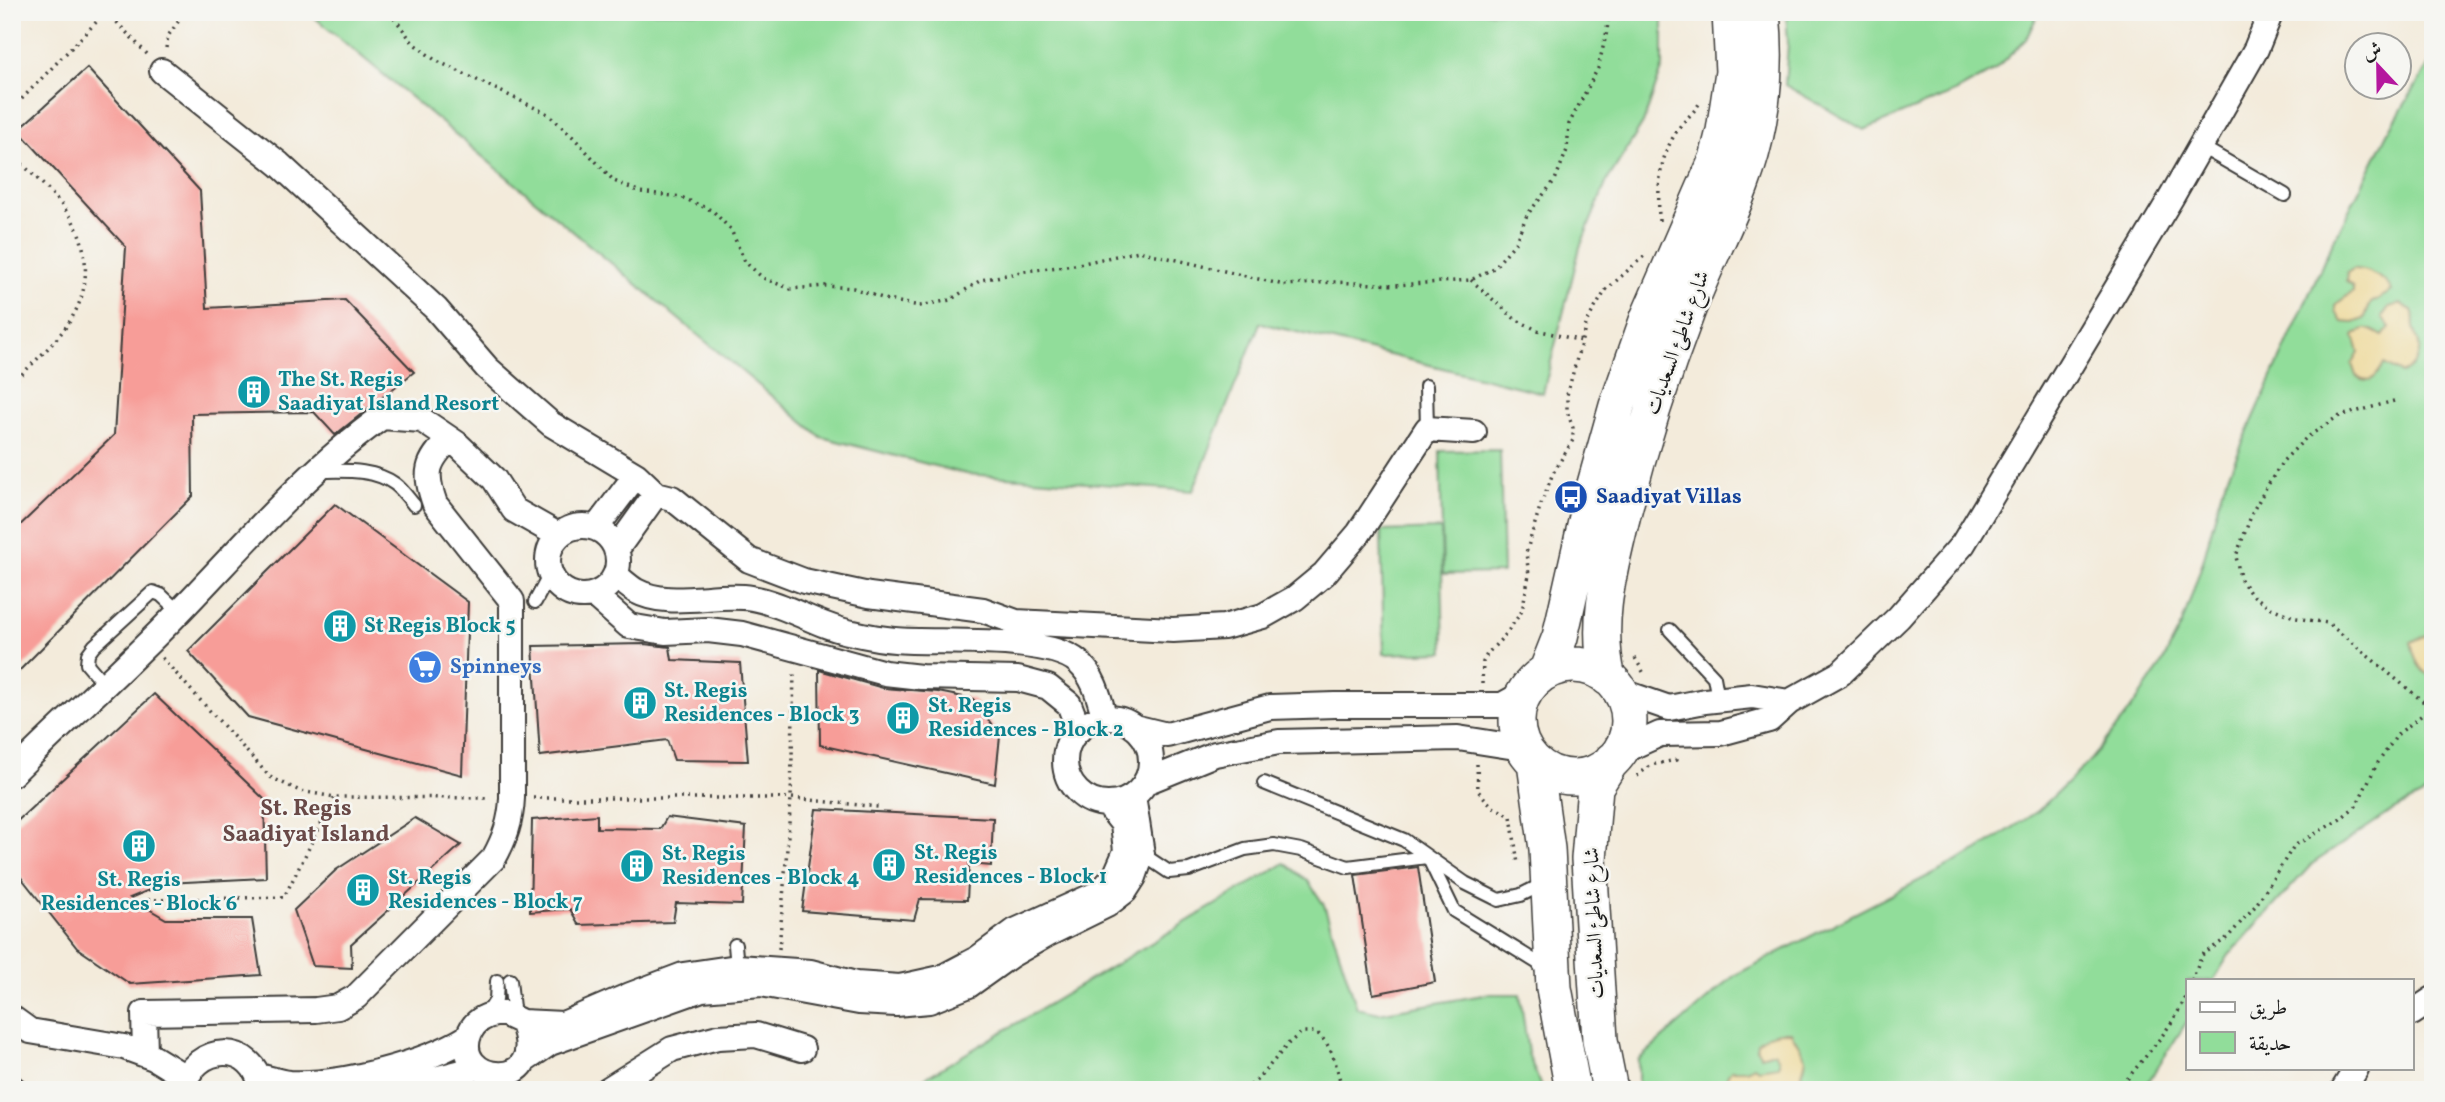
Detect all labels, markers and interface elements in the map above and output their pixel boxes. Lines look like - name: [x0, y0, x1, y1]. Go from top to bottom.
- north arrow: [2344, 32, 2414, 102]
- text: ش: [2359, 37, 2386, 68]
- street label: شارع شاطئ السعديات: [1638, 267, 1719, 420]
- place label: The St. Regis Saadiyat Island Resort: [278, 366, 499, 419]
- building icon: The St. Regis Saadiyat Island Resort: [235, 373, 273, 411]
- bus stop icon: Saadiyat Villas: [1552, 478, 1590, 516]
- place label: Saadiyat Villas: [1596, 483, 1742, 512]
- building icon: St Regis Block 5: [321, 607, 359, 645]
- place label: St Regis Block 5: [364, 612, 516, 641]
- supermarket icon: Spinneys: [406, 648, 444, 686]
- place label: Spinneys: [450, 653, 542, 682]
- place label: St. Regis Residences - Block 3: [664, 677, 860, 730]
- building icon: St. Regis Residences - Block 3: [621, 684, 659, 722]
- place label: St. Regis Residences - Block 2: [928, 692, 1124, 745]
- building icon: St. Regis Residences - Block 2: [884, 699, 922, 737]
- district label: St. Regis Saadiyat Island: [223, 793, 389, 851]
- building icon: St. Regis Residences - Block 6: [120, 827, 158, 865]
- place label: St. Regis Residences - Block 1: [914, 839, 1107, 892]
- place label: St. Regis Residences - Block 4: [662, 840, 860, 893]
- building icon: St. Regis Residences - Block 1: [870, 846, 908, 884]
- building icon: St. Regis Residences - Block 4: [618, 847, 656, 885]
- street label: شارع شاطئ السعديات: [1578, 847, 1614, 999]
- place label: St. Regis Residences - Block 7: [388, 864, 583, 917]
- place label: St. Regis Residences - Block 6: [41, 866, 237, 919]
- building icon: St. Regis Residences - Block 7: [344, 871, 382, 909]
- legend: [2186, 979, 2414, 1070]
- text: طريق: [2249, 994, 2287, 1023]
- text: حديقة: [2249, 1030, 2292, 1059]

